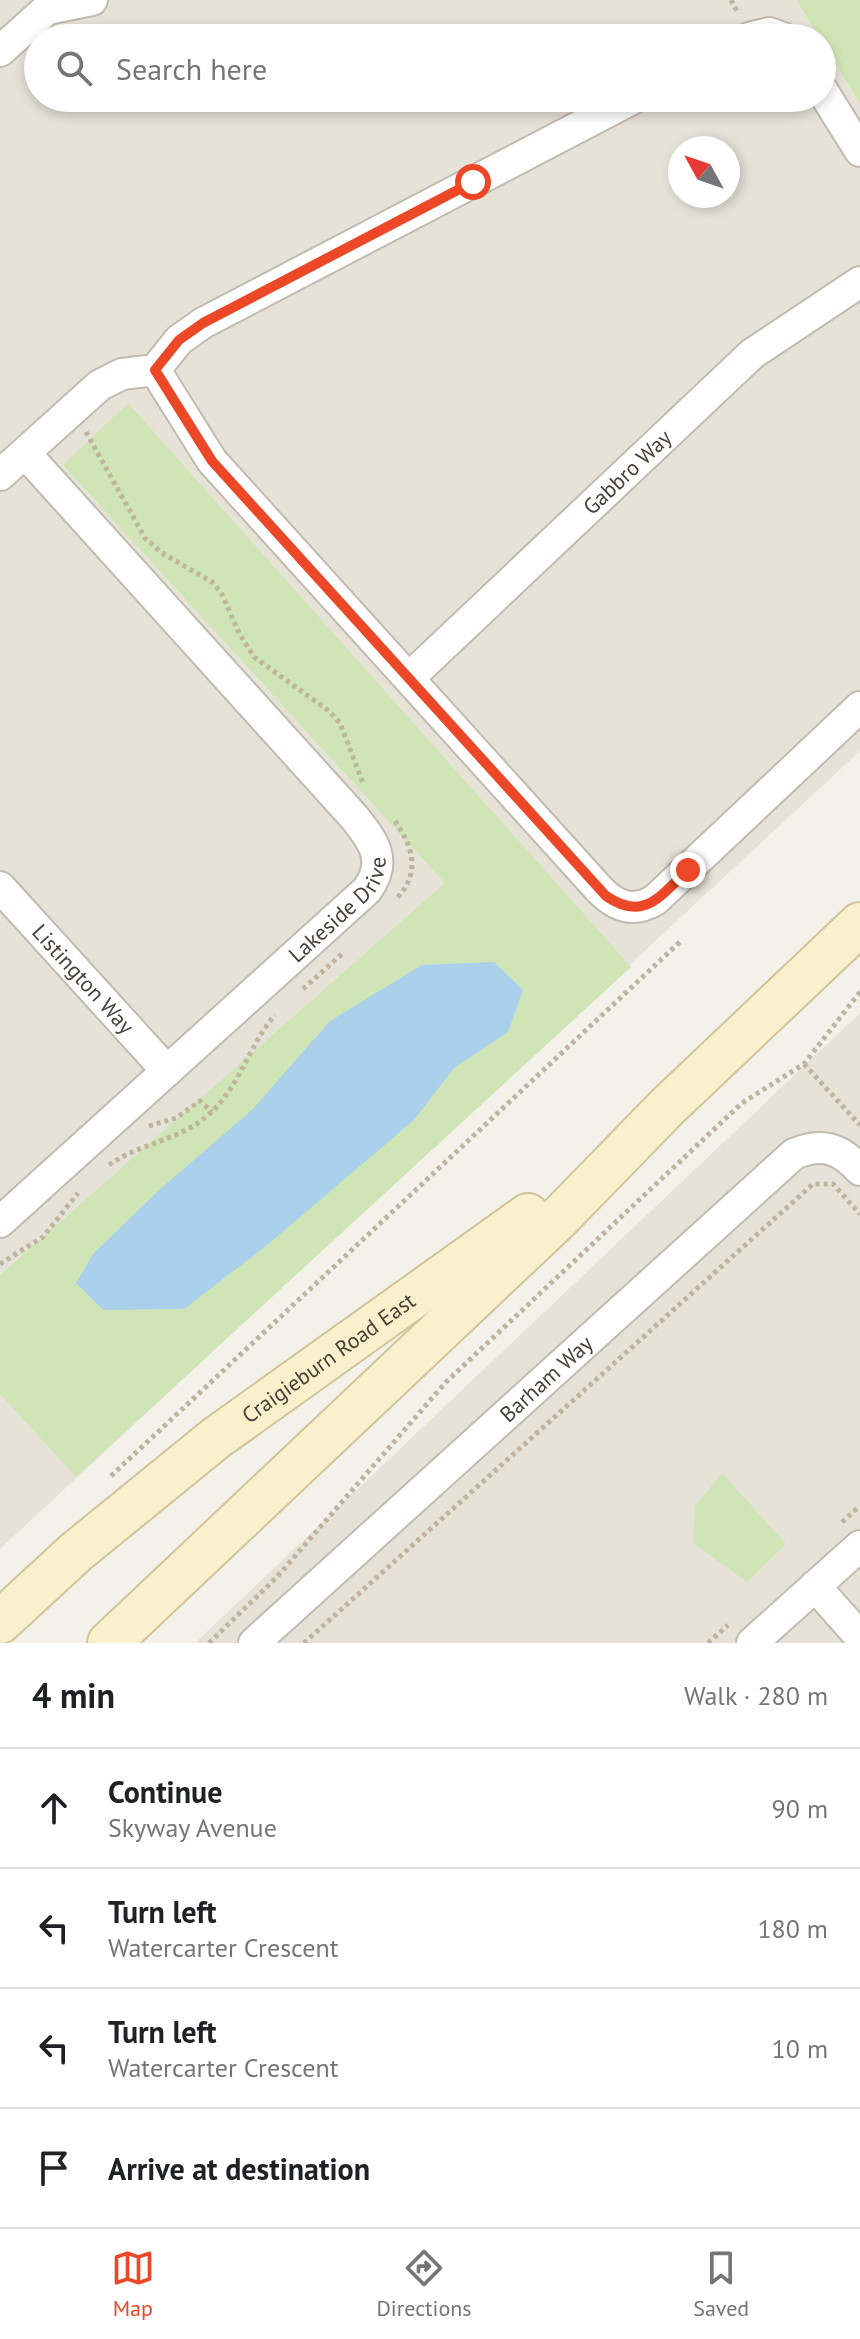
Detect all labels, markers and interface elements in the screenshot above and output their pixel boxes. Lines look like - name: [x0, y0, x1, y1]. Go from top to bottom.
- search box: [24, 24, 836, 112]
- icon: search: [52, 46, 96, 90]
- text: Search here: [116, 49, 267, 88]
- north arrow: [668, 136, 740, 208]
- route start: [455, 164, 491, 200]
- street label: Gabbro Way: [577, 423, 678, 520]
- route end: [670, 852, 706, 888]
- street label: Lakeside Drive: [283, 857, 391, 968]
- street label: Listington Way: [26, 918, 141, 1040]
- street label: Craigieburn Road East: [236, 1286, 421, 1429]
- street label: Barham Way: [494, 1329, 599, 1428]
- text: 4 min: [32, 1673, 115, 1717]
- text: Walk · 280 m: [684, 1679, 828, 1712]
- text: Continue: [108, 1772, 222, 1811]
- icon: ahead: [32, 1786, 76, 1830]
- text: 90 m: [772, 1792, 828, 1825]
- text: Skyway Avenue: [108, 1811, 277, 1844]
- text: Turn left: [108, 1892, 216, 1931]
- icon: left: [32, 1906, 76, 1950]
- text: 180 m: [757, 1912, 828, 1945]
- text: Watercarter Crescent: [108, 1931, 338, 1964]
- text: Turn left: [108, 2012, 216, 2051]
- icon: left: [32, 2026, 76, 2070]
- text: 10 m: [772, 2032, 828, 2065]
- text: Watercarter Crescent: [108, 2051, 338, 2084]
- icon: arrive: [32, 2146, 76, 2190]
- text: Arrive at destination: [108, 2149, 370, 2188]
- tab: Map: [111, 2246, 155, 2322]
- tab: Directions: [376, 2246, 472, 2322]
- tab: Saved: [693, 2246, 749, 2322]

